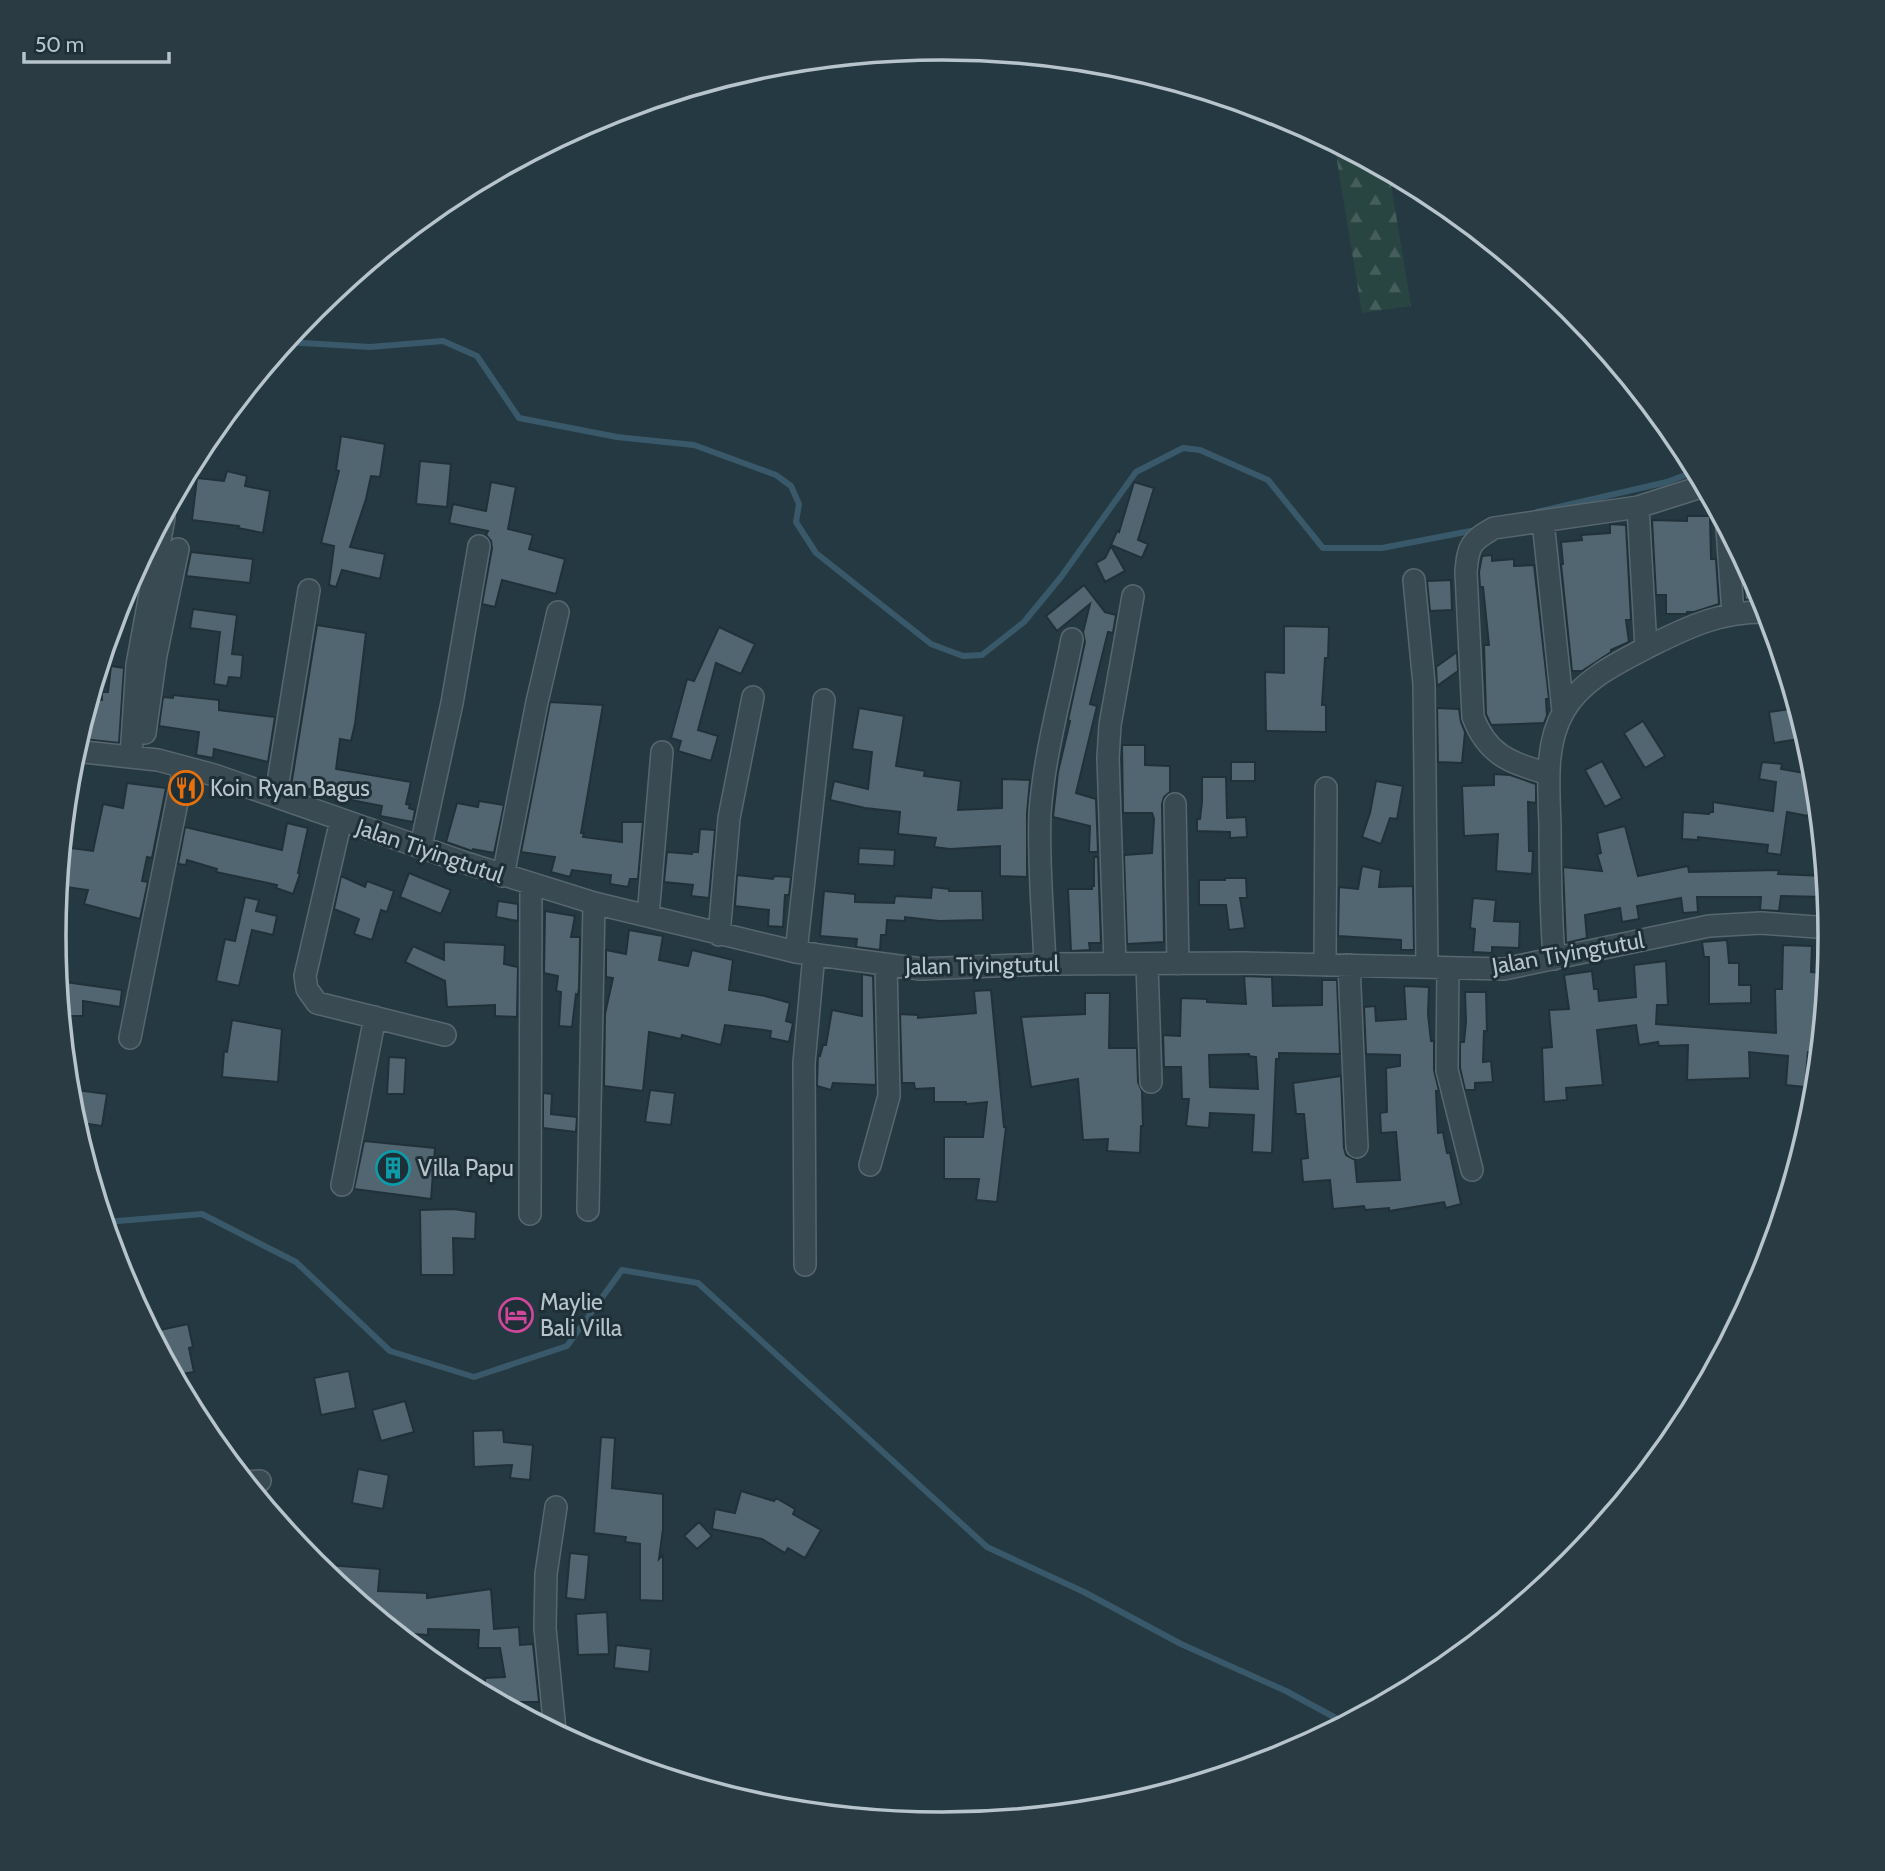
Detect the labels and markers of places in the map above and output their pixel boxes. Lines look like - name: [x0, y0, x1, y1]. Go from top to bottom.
- restaurant icon: Koin Ryan Bagus: [167, 769, 205, 807]
- place label: Koin Ryan Bagus: [210, 774, 370, 802]
- building icon: Villa Papu: [374, 1149, 412, 1187]
- place label: Villa Papu: [418, 1154, 514, 1182]
- place label: Maylie Bali Villa: [540, 1288, 622, 1342]
- hotel icon: Maylie Bali Villa: [497, 1296, 535, 1334]

